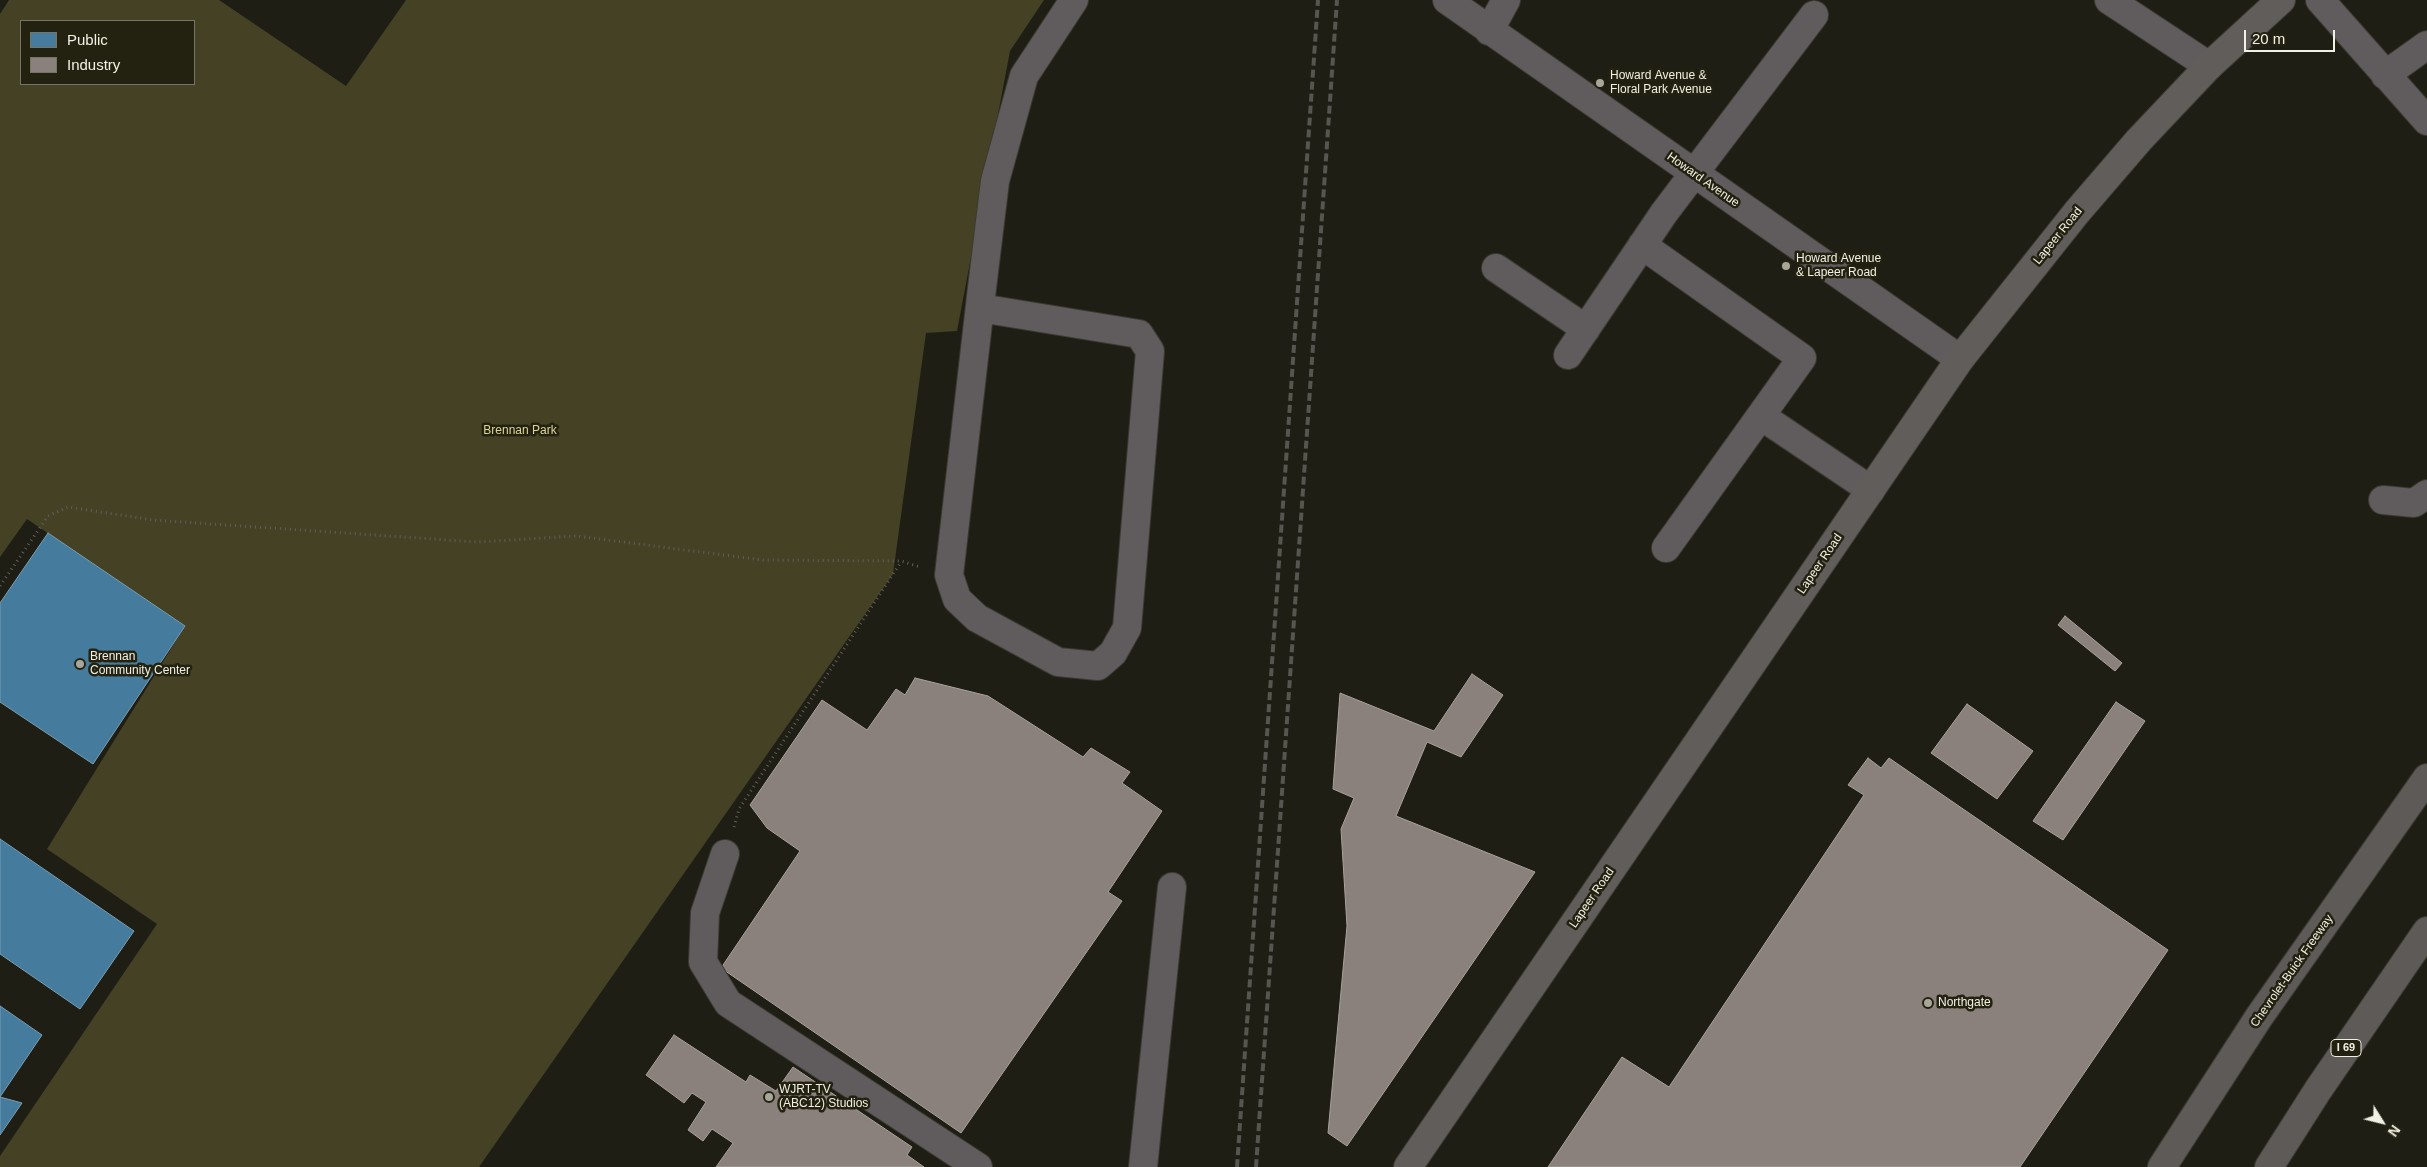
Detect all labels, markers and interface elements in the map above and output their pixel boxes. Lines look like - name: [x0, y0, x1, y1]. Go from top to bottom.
- legend: [20, 20, 195, 85]
- scale bar: [2247, 20, 2338, 52]
- text: 20 m: [2252, 30, 2285, 47]
- text: Public: [67, 31, 108, 48]
- text: Industry: [67, 56, 120, 73]
- place label: Howard Avenue & Floral Park Avenue: [1610, 69, 1712, 97]
- marker: Howard Avenue & Floral Park Avenue: [1594, 77, 1606, 89]
- street label: Howard Avenue: [1664, 150, 1742, 210]
- street label: Lapeer Road: [2031, 205, 2085, 267]
- place label: Howard Avenue & Lapeer Road: [1796, 252, 1881, 280]
- marker: Howard Avenue & Lapeer Road: [1780, 260, 1792, 272]
- park label: Brennan Park: [483, 424, 557, 438]
- street label: Lapeer Road: [1795, 531, 1845, 597]
- place label: Brennan Community Center: [90, 650, 190, 678]
- marker: Brennan Community Center: [74, 658, 86, 670]
- street label: Lapeer Road: [1567, 865, 1617, 931]
- street label: Chevrolet-Buick Freeway: [2248, 912, 2336, 1030]
- place label: Northgate: [1938, 996, 1991, 1010]
- marker: Northgate: [1922, 997, 1934, 1009]
- road number: I 69: [2331, 1040, 2361, 1056]
- place label: WJRT-TV (ABC12) Studios: [779, 1083, 868, 1111]
- marker: WJRT-TV (ABC12) Studios: [763, 1091, 775, 1103]
- north arrow: [2357, 1097, 2407, 1147]
- text: N: [2385, 1122, 2404, 1140]

